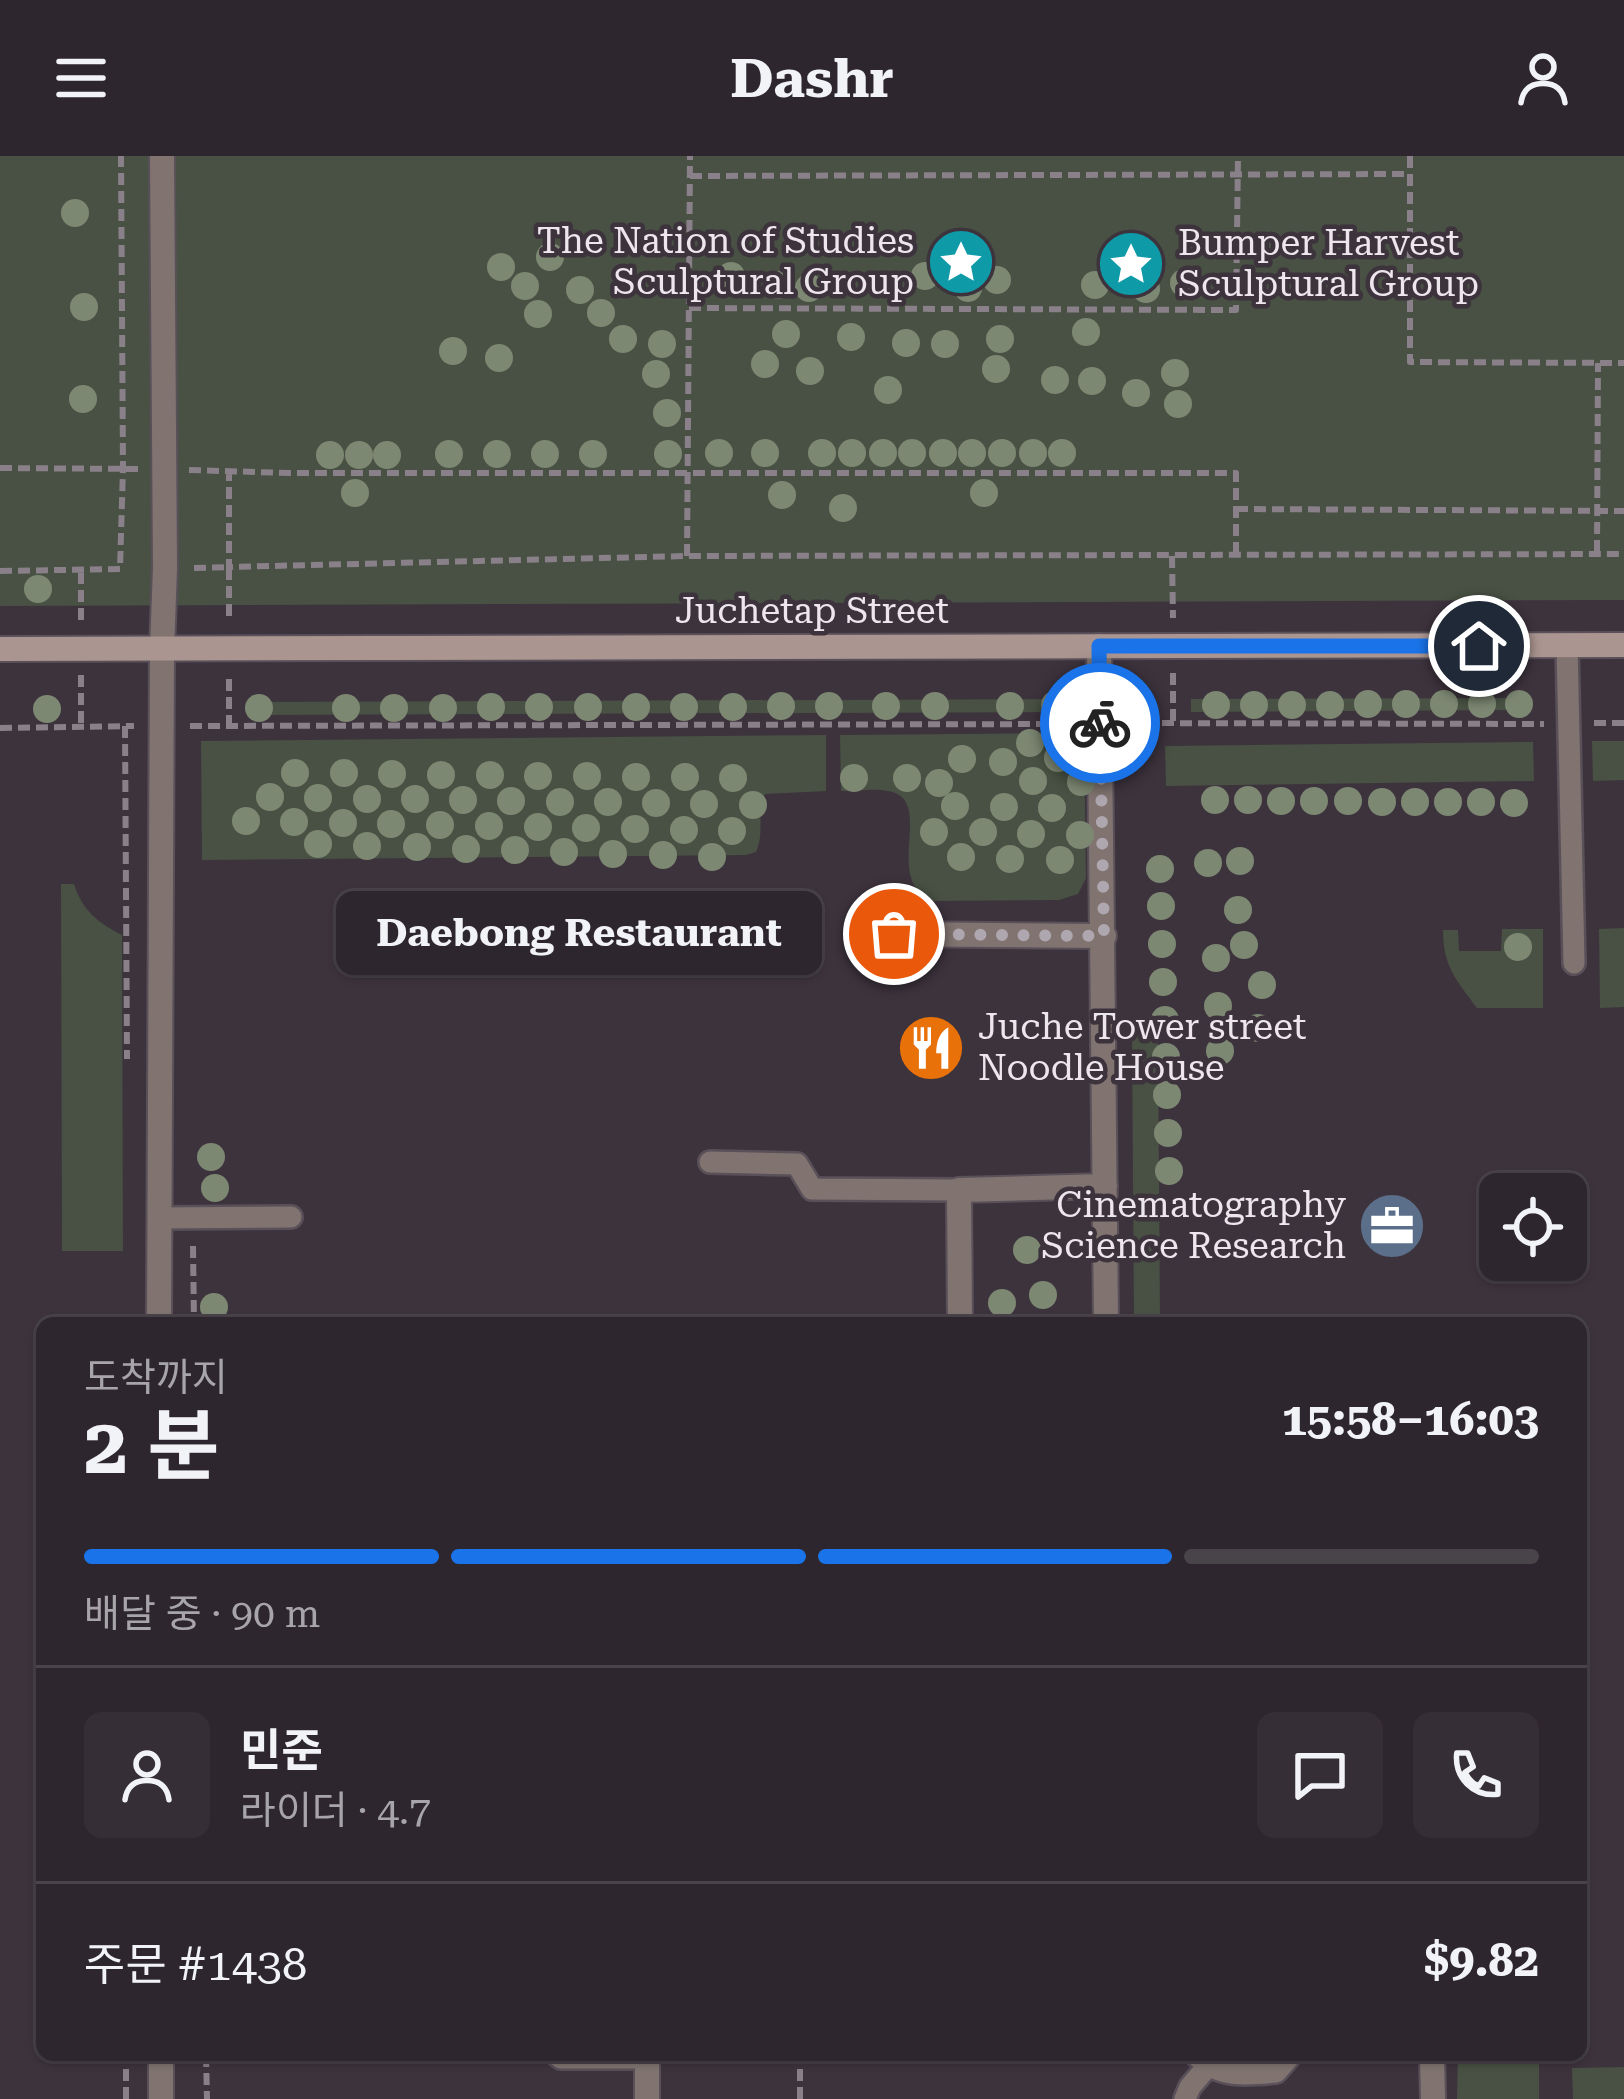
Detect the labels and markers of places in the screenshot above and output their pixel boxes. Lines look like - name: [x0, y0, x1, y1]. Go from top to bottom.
- place label: The Nation of Studies Sculptural Group: [537, 220, 914, 303]
- place label: Bumper Harvest Sculptural Group: [1178, 222, 1479, 305]
- place icon: The Nation of Studies Sculptural Group: [926, 227, 996, 297]
- place icon: Bumper Harvest Sculptural Group: [1096, 229, 1166, 299]
- pin: [1428, 595, 1530, 697]
- pin: [843, 883, 945, 985]
- callout: Daebong Restaurant: [336, 892, 822, 976]
- place label: Juche Tower street Noodle House: [978, 1006, 1306, 1089]
- restaurant icon: Juche Tower street Noodle House: [896, 1013, 966, 1083]
- place label: Cinematography Science Research: [1041, 1184, 1347, 1267]
- office icon: Cinematography Science Research: [1357, 1191, 1427, 1261]

